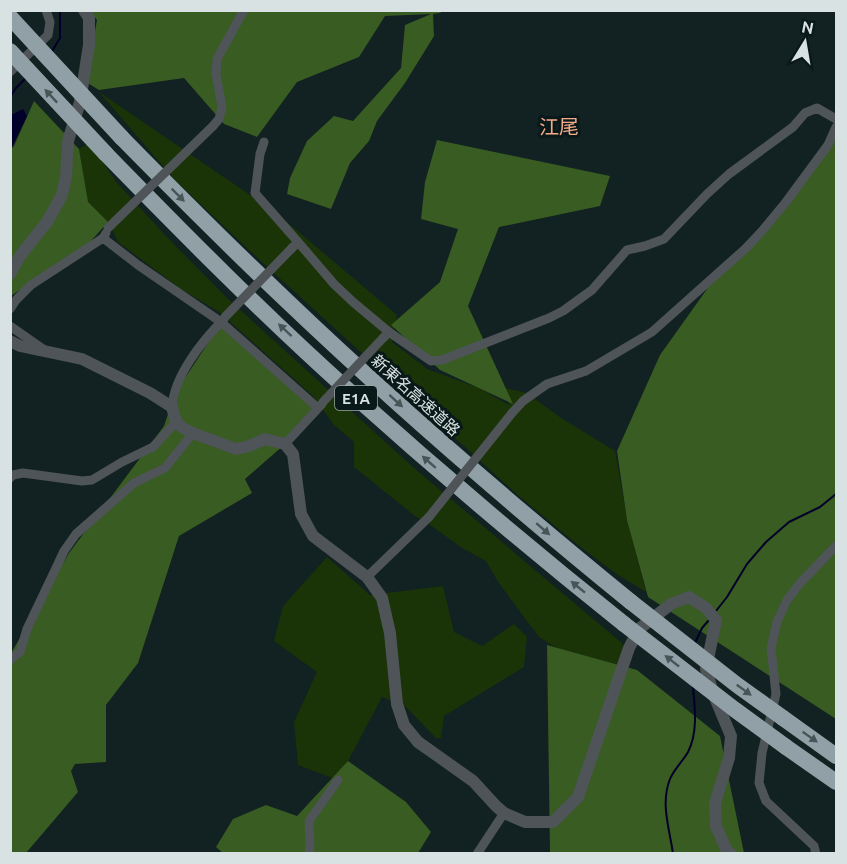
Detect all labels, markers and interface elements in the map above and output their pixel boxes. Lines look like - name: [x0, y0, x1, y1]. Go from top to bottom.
- north arrow: [775, 12, 835, 72]
- text: N: [800, 17, 815, 37]
- one-way arrow: [44, 88, 58, 103]
- district label: 江尾: [539, 115, 579, 138]
- one-way arrow: [171, 187, 185, 201]
- one-way arrow: [278, 324, 292, 338]
- street label: 新東名高速道路: [368, 351, 464, 439]
- road number: E1A: [335, 386, 377, 410]
- one-way arrow: [388, 394, 403, 407]
- one-way arrow: [422, 456, 437, 469]
- one-way arrow: [535, 522, 550, 535]
- one-way arrow: [571, 581, 586, 594]
- one-way arrow: [664, 655, 680, 667]
- one-way arrow: [736, 683, 751, 695]
- one-way arrow: [801, 731, 817, 743]

